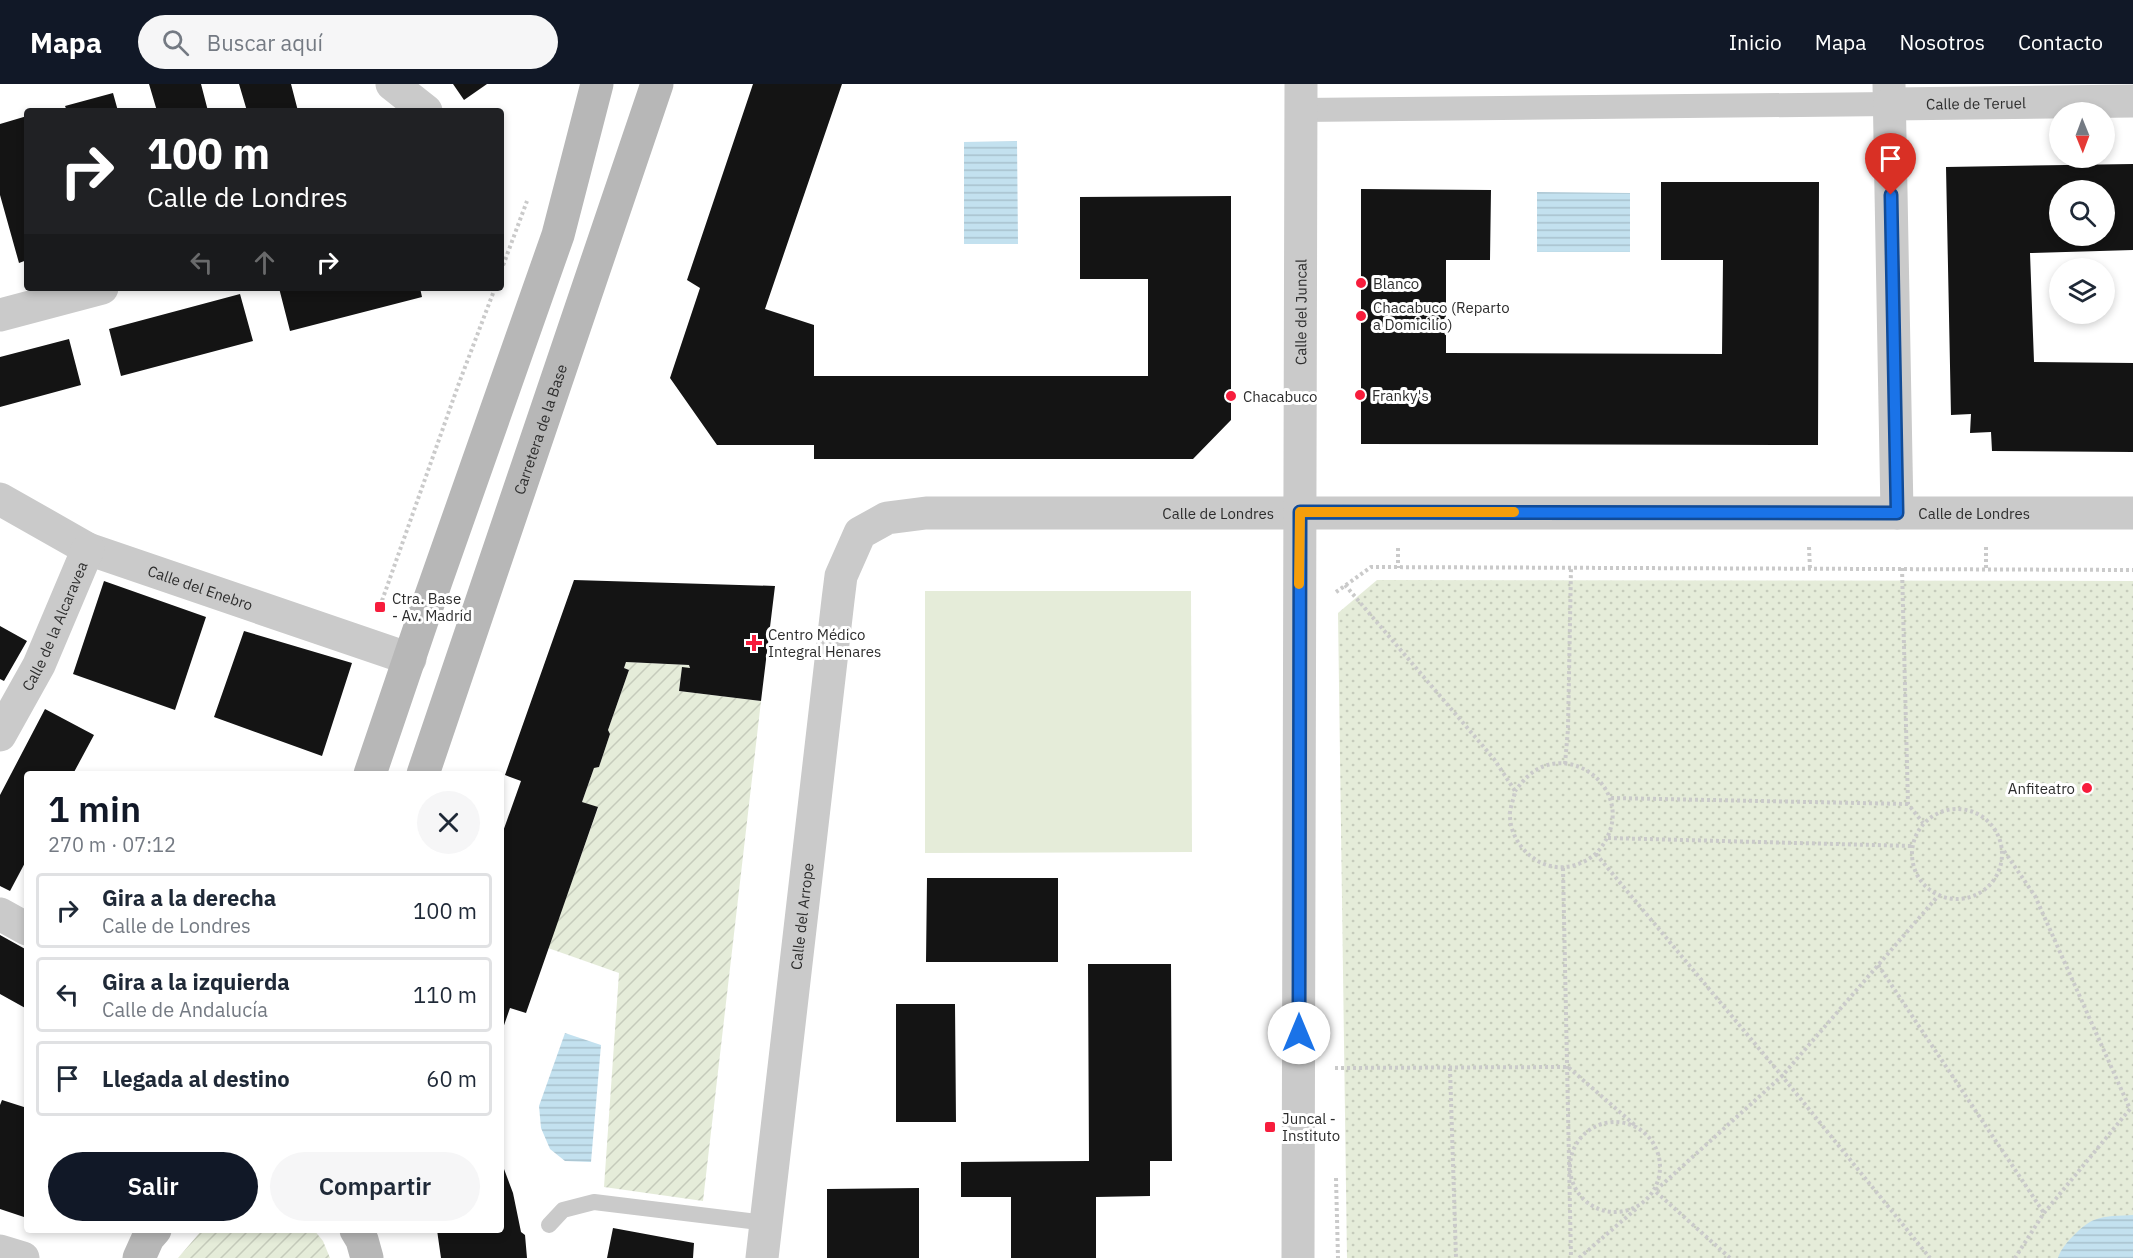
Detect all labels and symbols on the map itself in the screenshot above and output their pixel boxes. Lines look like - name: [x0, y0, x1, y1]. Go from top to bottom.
- street label: Calle de Teruel: [1926, 93, 2026, 113]
- north arrow: [2049, 102, 2115, 168]
- pin: [1865, 133, 1916, 195]
- street label: Calle del Juncal: [1291, 259, 1310, 365]
- place label: Blanco: [1373, 274, 1419, 293]
- marker: Blanco: [1354, 276, 1368, 290]
- place label: Chacabuco (Reparto a Domicilio): [1373, 298, 1510, 334]
- marker: Chacabuco (Reparto a Domicilio): [1354, 309, 1368, 323]
- street label: Carretera de la Base: [509, 362, 571, 497]
- place label: Franky's: [1372, 386, 1429, 405]
- place label: Chacabuco: [1243, 387, 1317, 406]
- marker: Franky's: [1353, 388, 1367, 402]
- marker: Chacabuco: [1224, 389, 1238, 403]
- street label: Calle de Londres: [1162, 504, 1274, 523]
- street label: Calle de Londres: [1918, 504, 2030, 523]
- street label: Calle de la Alcaravea: [17, 558, 91, 694]
- street label: Calle del Enebro: [145, 561, 255, 614]
- place label: Ctra. Base - Av. Madrid: [392, 589, 472, 625]
- marker: Ctra. Base - Av. Madrid: [373, 600, 387, 614]
- place label: Centro Médico Integral Henares: [768, 625, 881, 661]
- marker: Centro Médico Integral Henares: [745, 634, 763, 652]
- place label: Anfiteatro: [2008, 779, 2075, 798]
- marker: Anfiteatro: [2080, 781, 2094, 795]
- street label: Calle del Arrope: [786, 862, 817, 971]
- position arrow: [1267, 1001, 1331, 1065]
- place label: Juncal - Instituto: [1282, 1109, 1340, 1145]
- marker: Juncal - Instituto: [1263, 1120, 1277, 1134]

